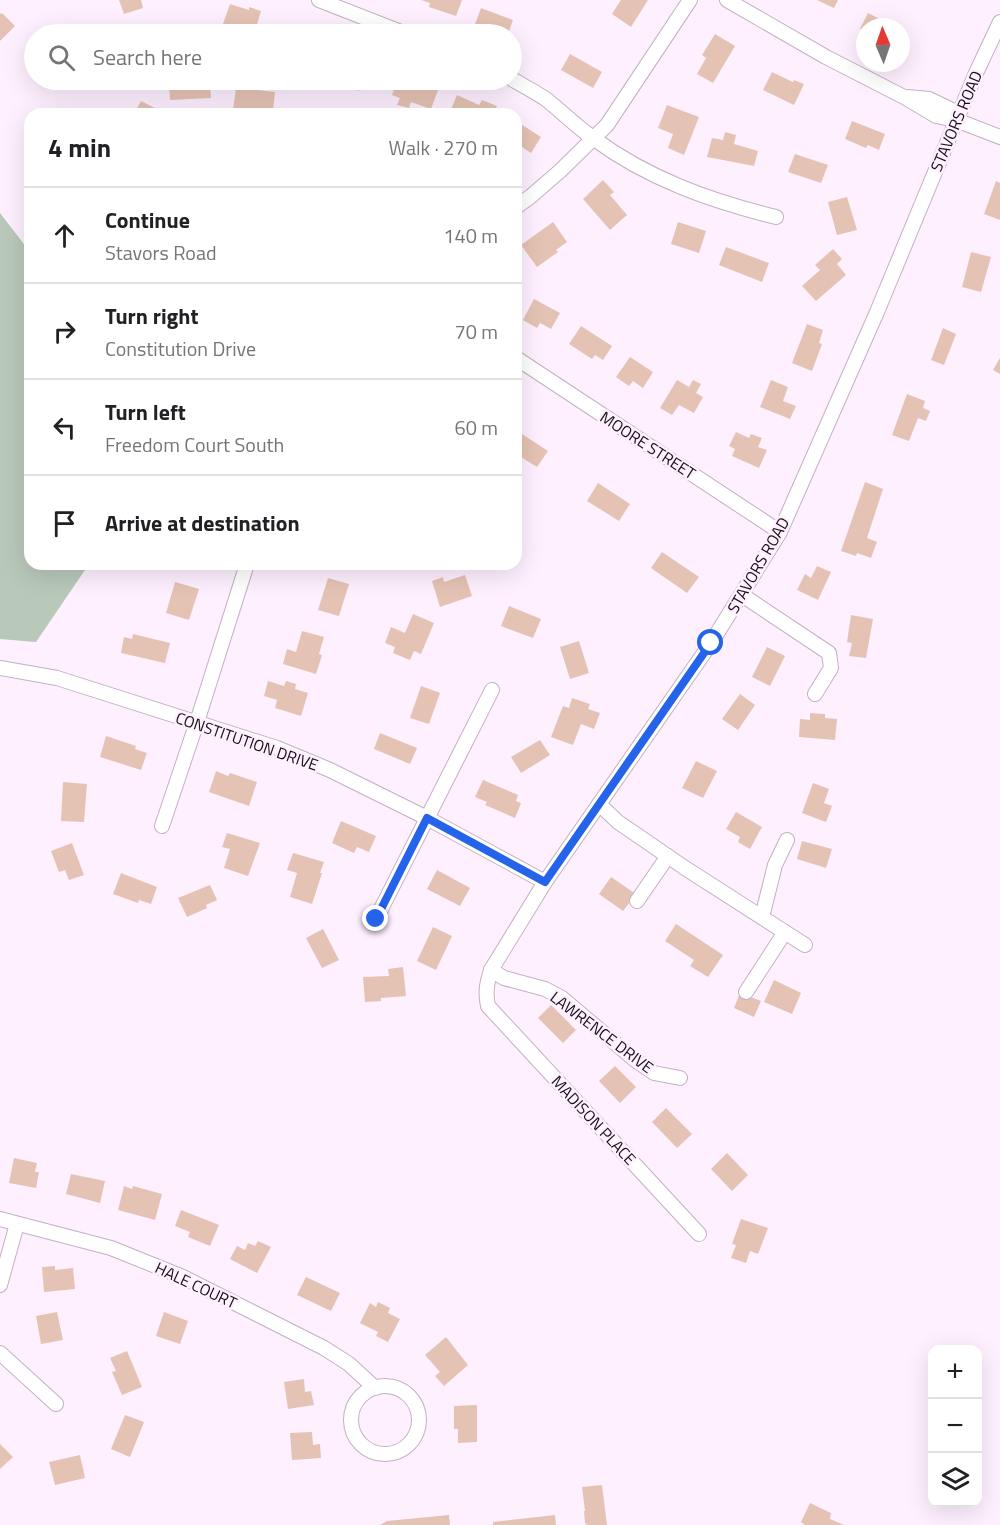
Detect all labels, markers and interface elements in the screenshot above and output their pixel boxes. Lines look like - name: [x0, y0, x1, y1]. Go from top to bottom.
- north arrow: [856, 18, 910, 72]
- search box: [24, 24, 522, 90]
- text: Search here: [93, 40, 202, 74]
- icon: search: [45, 41, 78, 74]
- street label: STAVORS ROAD: [924, 67, 988, 175]
- text: 4 min: [48, 128, 111, 167]
- text: Walk · 270 m: [389, 132, 498, 163]
- text: Continue: [105, 203, 190, 237]
- icon: ahead: [48, 219, 81, 252]
- text: 140 m: [443, 220, 498, 251]
- text: Stavors Road: [105, 237, 217, 268]
- text: Turn right: [105, 299, 199, 333]
- icon: right: [48, 315, 81, 348]
- text: 70 m: [454, 316, 498, 347]
- text: Constitution Drive: [105, 333, 256, 364]
- text: Turn left: [105, 395, 186, 429]
- street label: MOORE STREET: [595, 405, 701, 485]
- icon: left: [48, 411, 81, 444]
- text: 60 m: [454, 412, 498, 443]
- text: Freedom Court South: [105, 429, 284, 460]
- text: Arrive at destination: [105, 506, 300, 540]
- icon: arrive: [48, 507, 81, 540]
- street label: STAVORS ROAD: [721, 513, 795, 617]
- route start: [697, 629, 723, 655]
- street label: CONSTITUTION DRIVE: [173, 705, 322, 777]
- route end: [362, 905, 388, 931]
- street label: LAWRENCE DRIVE: [545, 985, 659, 1079]
- street label: MADISON PLACE: [546, 1070, 642, 1170]
- street label: HALE COURT: [151, 1256, 241, 1315]
- map controls: [928, 1345, 982, 1507]
- button: +: [928, 1345, 982, 1399]
- button: −: [928, 1399, 982, 1453]
- button: layers: [928, 1453, 982, 1507]

